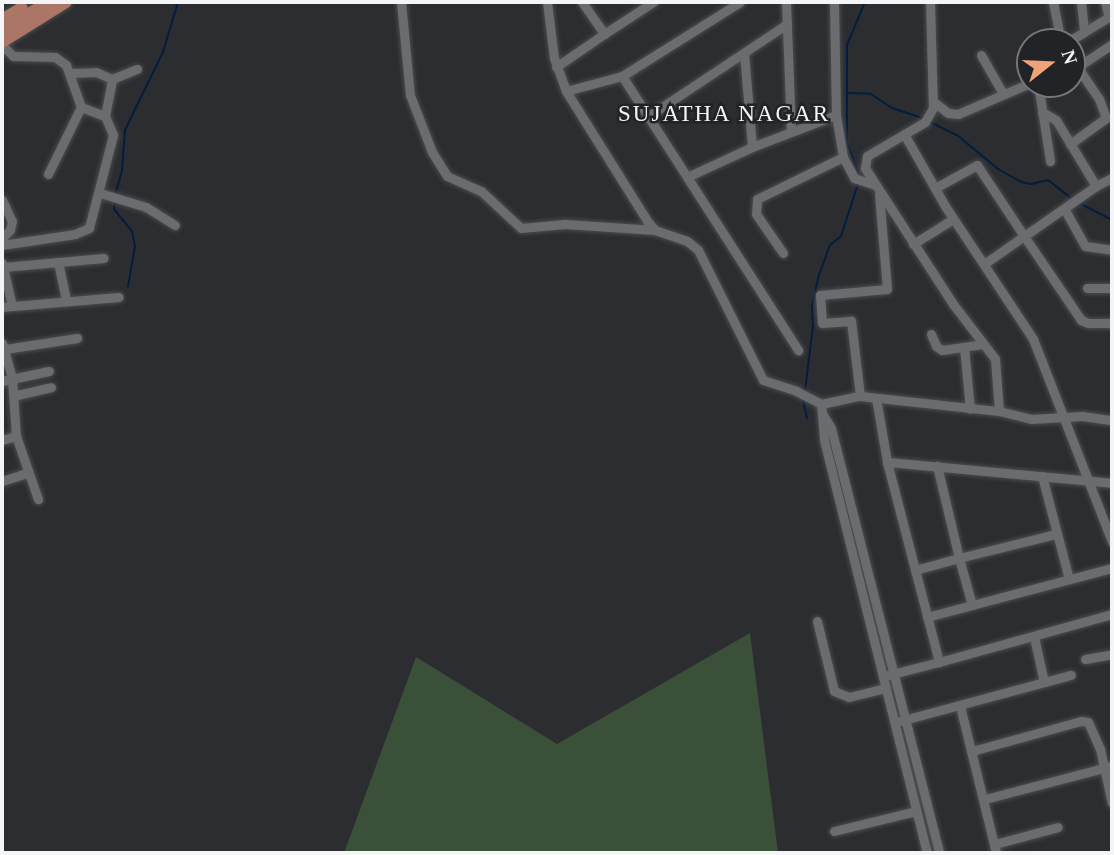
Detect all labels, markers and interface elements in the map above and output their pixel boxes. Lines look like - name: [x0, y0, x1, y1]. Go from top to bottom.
- north arrow: [1016, 28, 1086, 98]
- text: N: [1057, 47, 1082, 67]
- district label: SUJATHA NAGAR: [619, 100, 829, 128]

